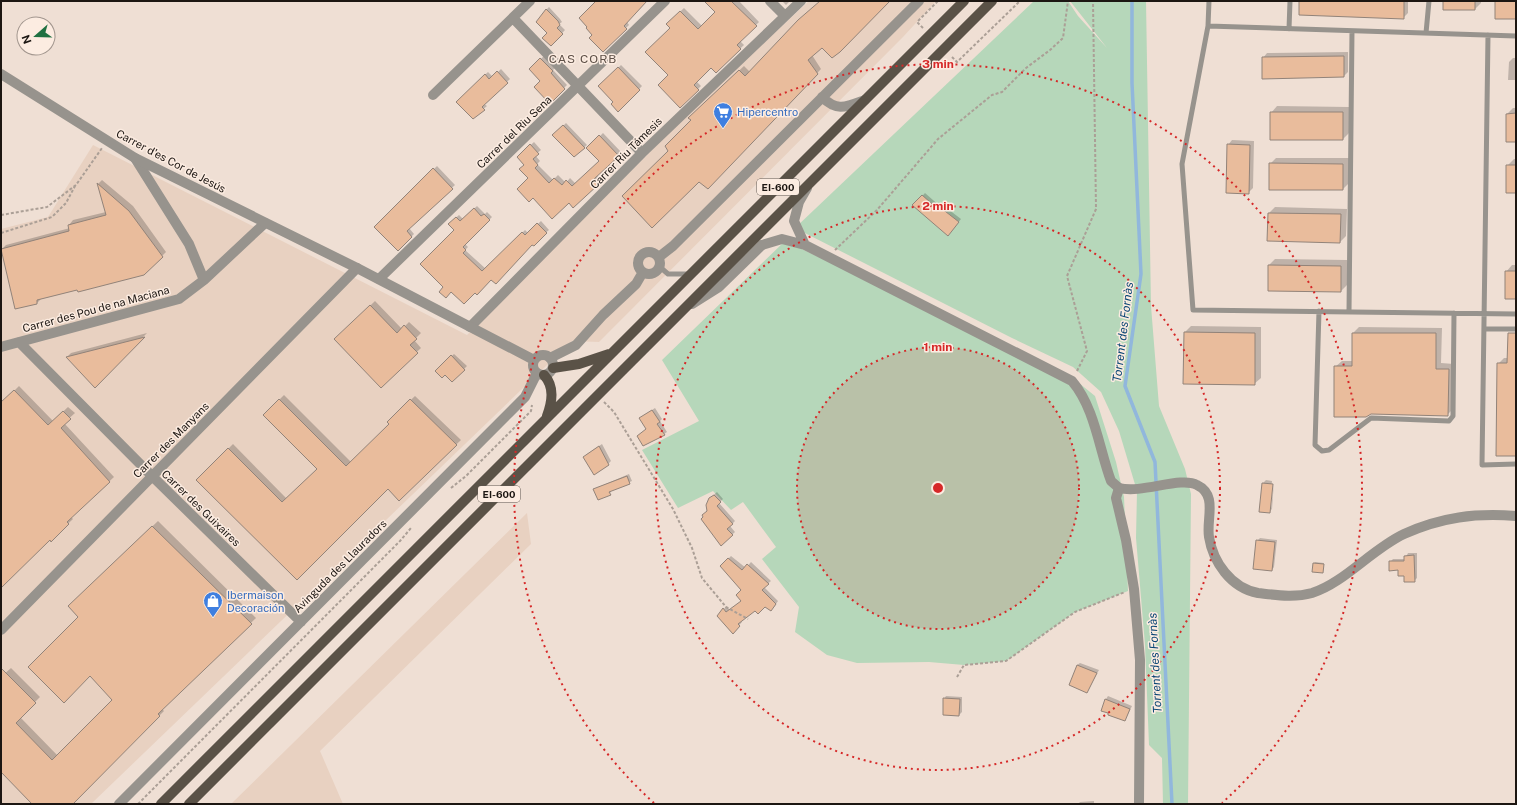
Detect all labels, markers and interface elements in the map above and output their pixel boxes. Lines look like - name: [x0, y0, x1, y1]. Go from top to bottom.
- north arrow: [16, 16, 56, 56]
- text: N: [19, 33, 34, 46]
- district label: CAS CORB: [549, 52, 617, 66]
- text: 3 min: [922, 57, 954, 71]
- street label: Carrer del Riu Sena: [474, 93, 554, 171]
- supermarket icon: Hipercentro: [712, 101, 734, 129]
- place label: Hipercentro: [737, 106, 798, 118]
- street label: Carrer Riu Támesis: [588, 115, 664, 191]
- street label: Carrer d'es Cor de Jesús: [114, 127, 228, 195]
- road number: EI-600: [757, 179, 799, 195]
- text: 2 min: [922, 199, 954, 213]
- water label: Torrent des Fornàs: [1110, 281, 1136, 383]
- street label: Carrer des Pou de na Maciana: [21, 284, 171, 334]
- text: 1 min: [924, 340, 952, 354]
- street label: Carrer des Manyans: [131, 399, 212, 480]
- street label: Carrer des Guixaires: [159, 467, 243, 549]
- centre of rings: [931, 481, 945, 495]
- road number: EI-600: [478, 486, 520, 502]
- street label: Avinguda des Llauradors: [291, 517, 389, 615]
- place label: Ibermaison Decoración: [227, 589, 284, 614]
- shop icon: Ibermaison Decoración: [202, 590, 224, 618]
- water label: Torrent des Fornàs: [1145, 612, 1165, 714]

